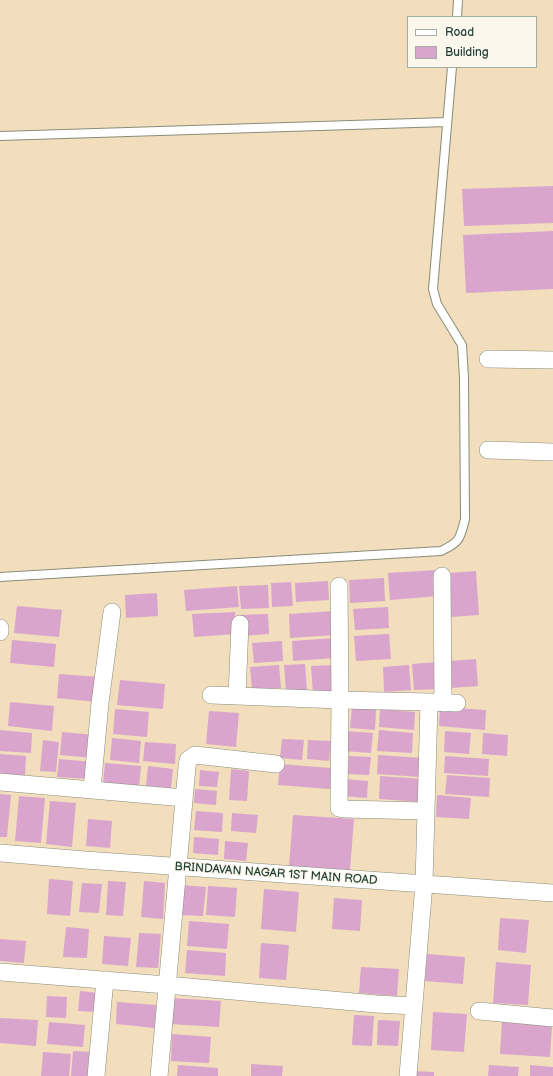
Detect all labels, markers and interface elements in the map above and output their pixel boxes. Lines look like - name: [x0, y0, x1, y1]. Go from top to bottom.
- legend: [407, 16, 537, 68]
- text: Road: [445, 25, 474, 40]
- text: Building: [445, 45, 489, 60]
- street label: BRINDAVAN NAGAR 1ST MAIN ROAD: [174, 860, 378, 888]

